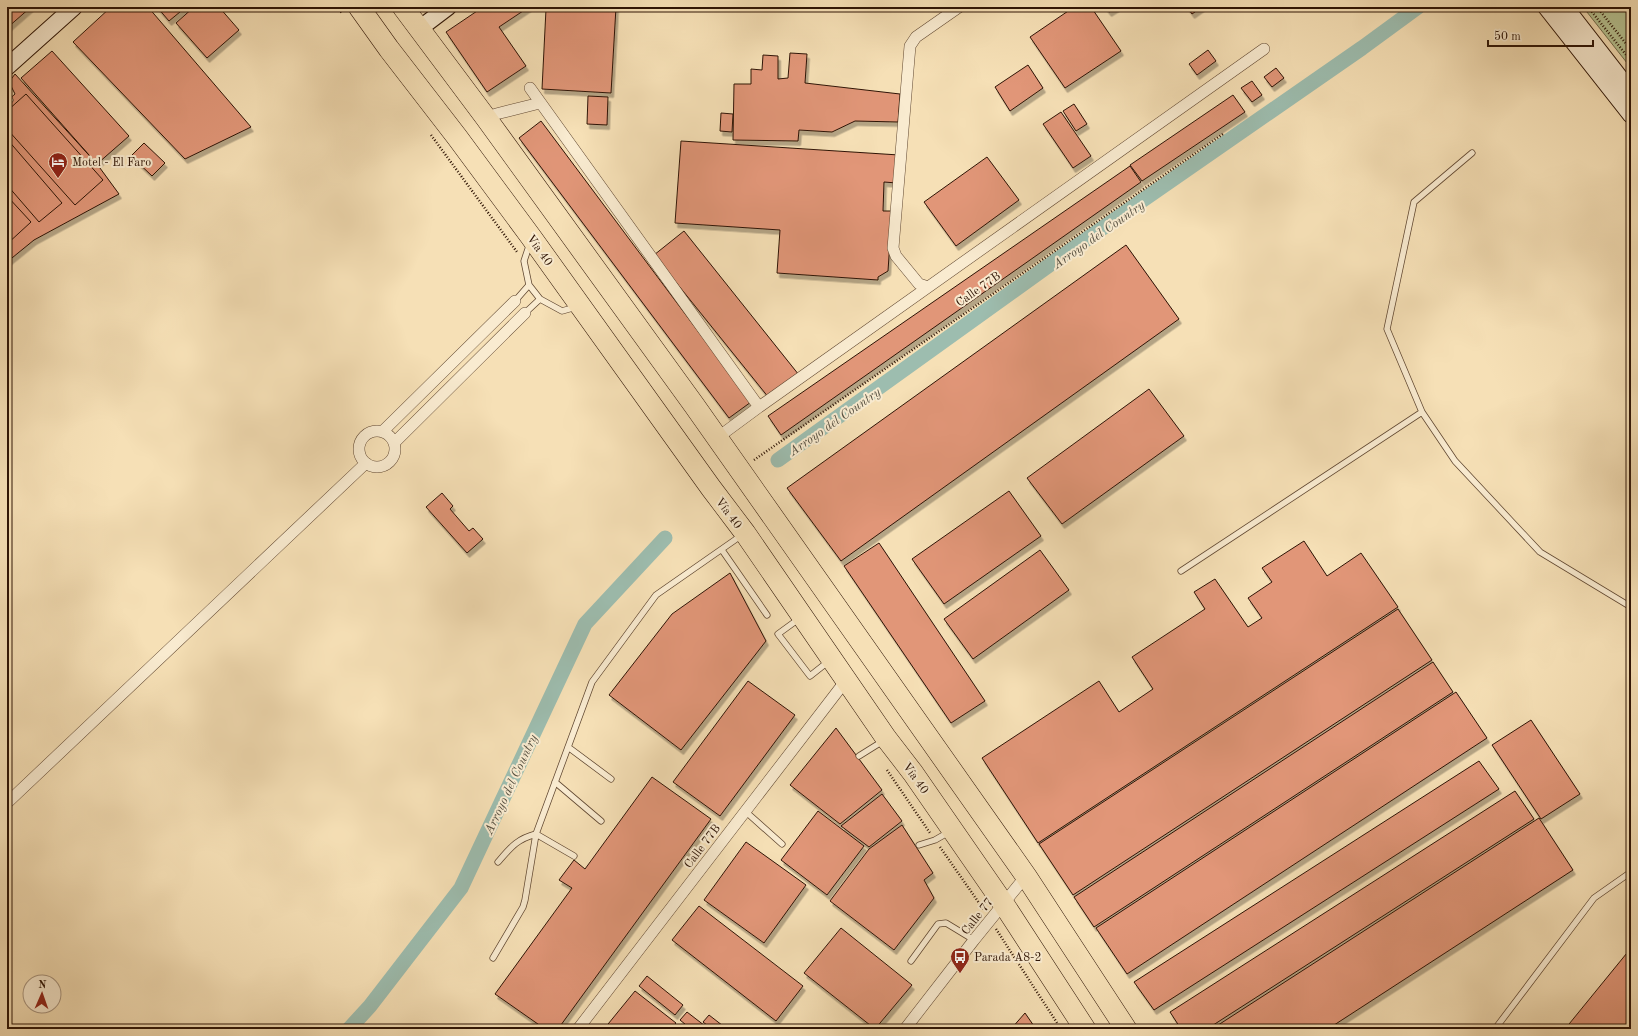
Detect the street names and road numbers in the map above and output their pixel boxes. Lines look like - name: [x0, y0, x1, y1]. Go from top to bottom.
- street label: Vía 40: [524, 233, 554, 268]
- street label: Calle 77B: [954, 270, 1003, 310]
- street label: Vía 40: [713, 496, 744, 531]
- street label: Vía 40: [900, 761, 930, 796]
- street label: Calle 77B: [683, 822, 723, 871]
- street label: Calle 77: [960, 896, 996, 937]

